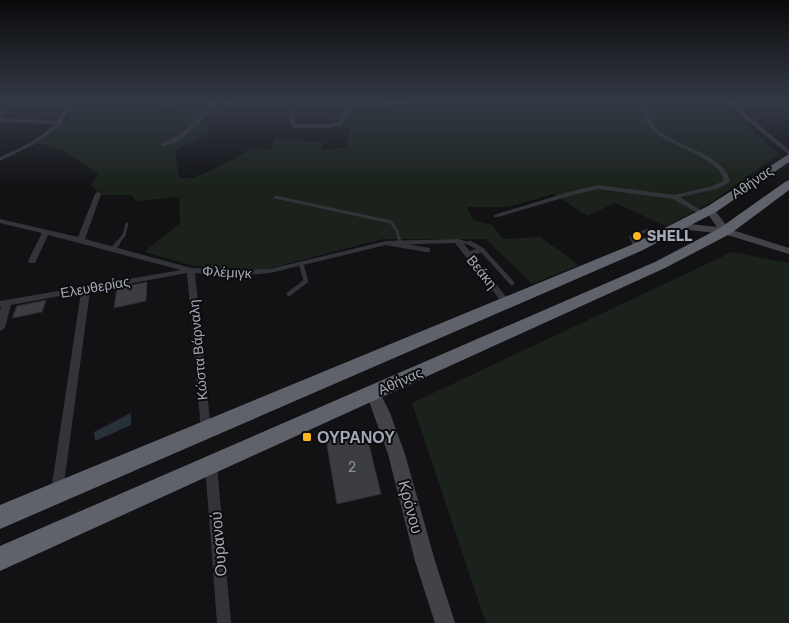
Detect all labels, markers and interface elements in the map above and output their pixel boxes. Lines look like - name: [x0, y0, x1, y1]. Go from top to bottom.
- street label: Αθήνας: [728, 162, 777, 203]
- place label: SHELL: [647, 228, 693, 245]
- marker: SHELL: [631, 230, 643, 242]
- street label: Βεάκη: [463, 252, 500, 293]
- street label: Φλέμιγκ: [202, 263, 253, 282]
- street label: Ελευθερίας: [59, 273, 131, 302]
- street label: Κώστα Βάρναλη: [186, 299, 211, 401]
- street label: Αθήνας: [375, 364, 425, 399]
- place label: ΟΥΡΑΝΟΥ: [317, 428, 395, 447]
- marker: ΟΥΡΑΝΟΥ: [301, 431, 313, 443]
- house number: 2: [348, 459, 356, 476]
- street label: Κρόνου: [394, 478, 427, 536]
- street label: Ουρανού: [206, 511, 231, 577]

